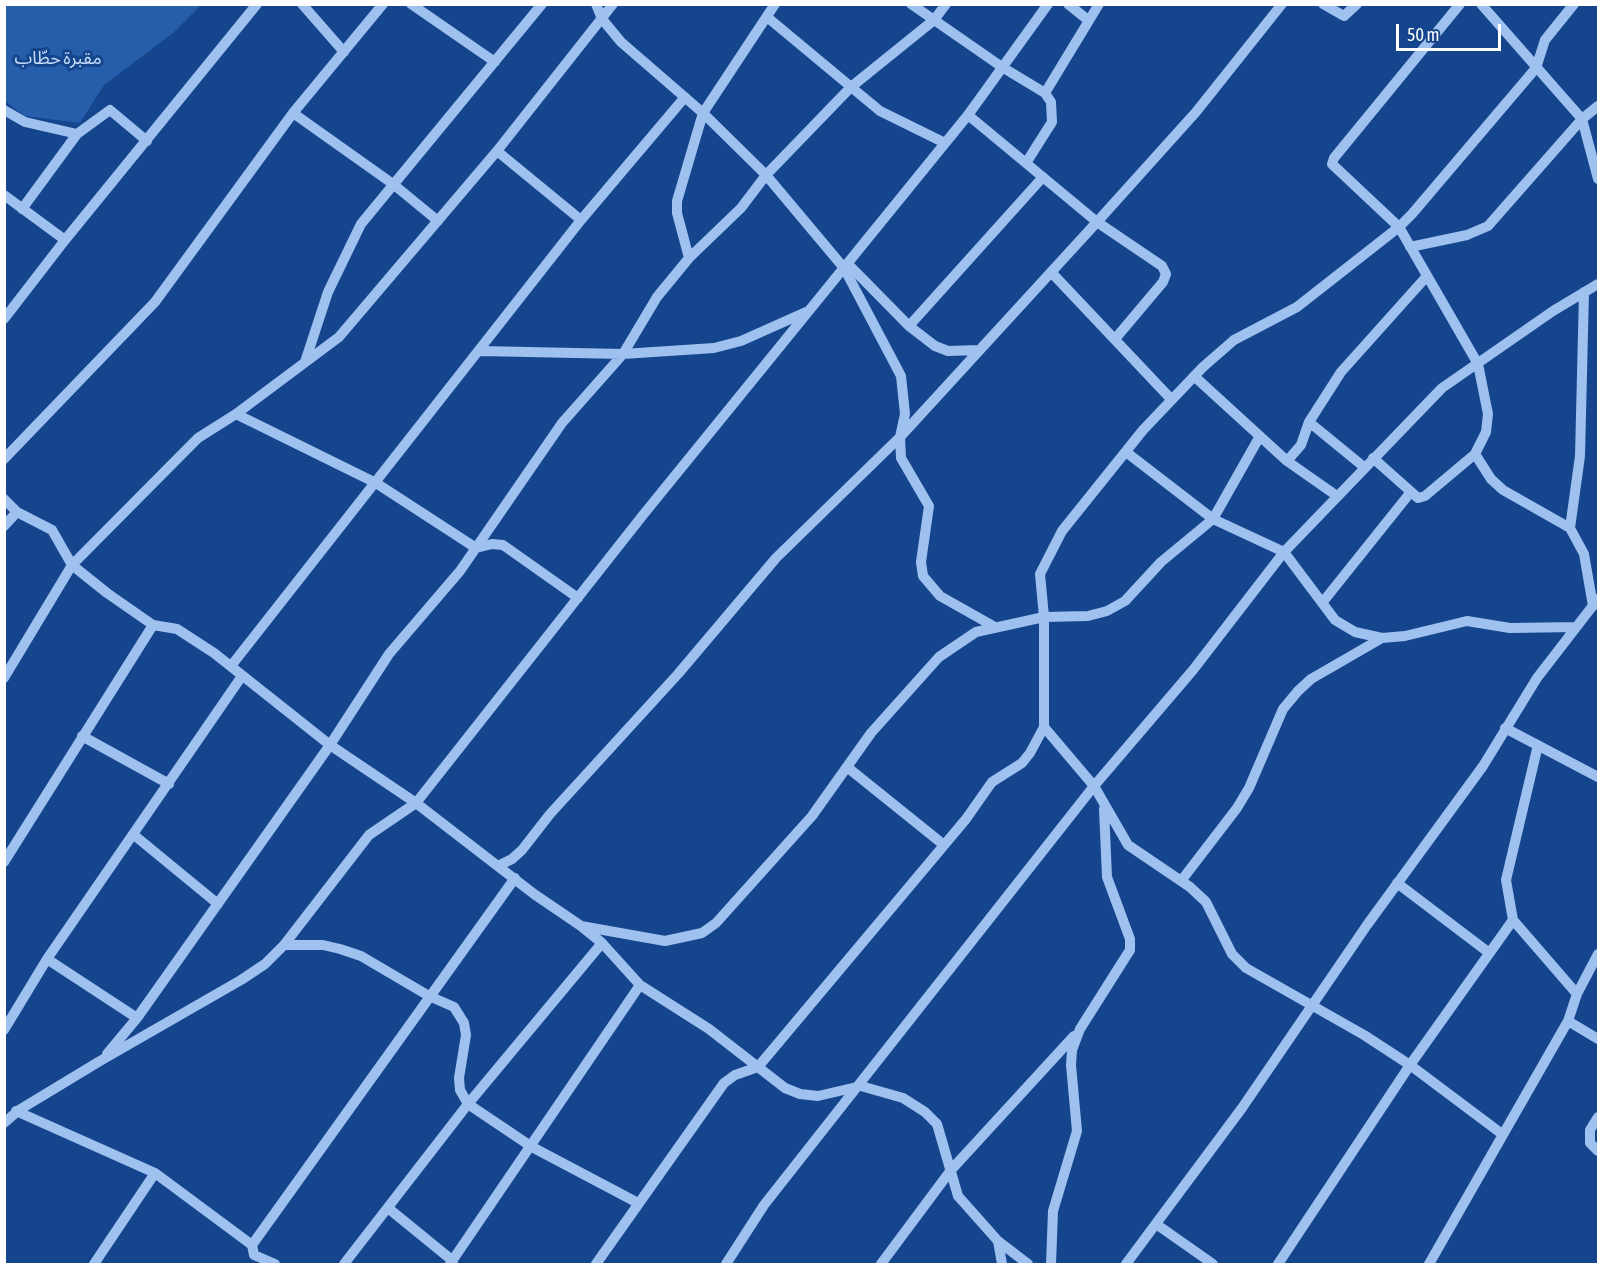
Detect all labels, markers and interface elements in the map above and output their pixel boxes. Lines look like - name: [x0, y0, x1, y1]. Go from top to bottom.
- scale bar: [1399, 12, 1504, 50]
- text: 50 m: [1407, 24, 1439, 45]
- park label: مقبرة حطّاب: [14, 47, 102, 69]

